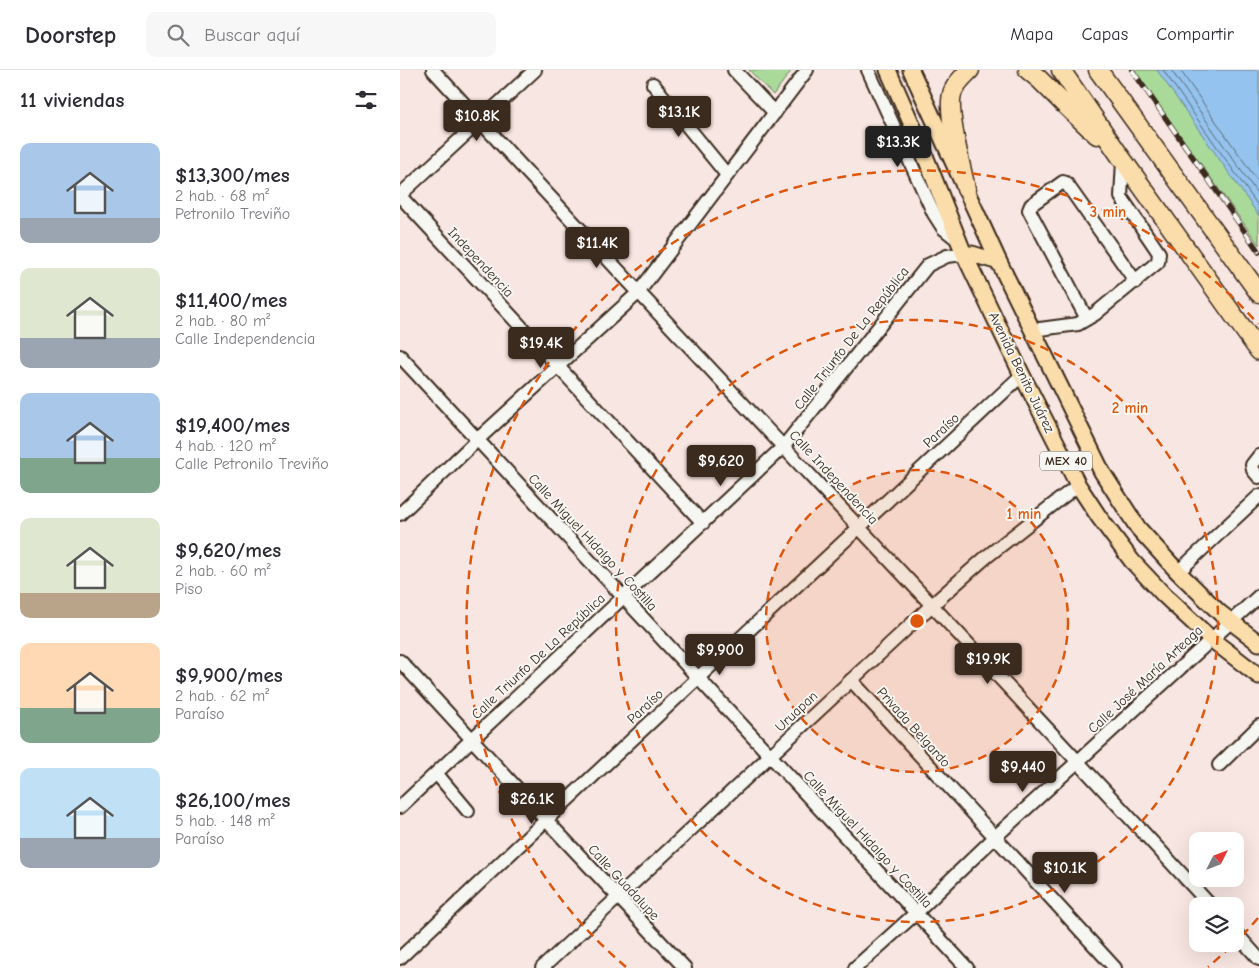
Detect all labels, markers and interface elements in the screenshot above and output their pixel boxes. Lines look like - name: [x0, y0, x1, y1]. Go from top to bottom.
- search box: [146, 12, 496, 57]
- text: Doorstep: [25, 21, 116, 49]
- icon: search: [164, 21, 192, 49]
- text: Buscar aquí: [204, 24, 300, 46]
- text: Mapa: [1010, 24, 1053, 45]
- text: Capas: [1081, 24, 1128, 45]
- text: Compartir: [1156, 24, 1234, 45]
- icon: filters: [352, 86, 380, 114]
- text: 11 viviendas: [20, 88, 124, 112]
- pin: $13.1K: [638, 96, 720, 138]
- pin: $10.8K: [436, 100, 518, 142]
- text: $13.1K: [658, 103, 700, 121]
- text: $10.8K: [454, 107, 500, 125]
- pin: $13.3K: [857, 126, 939, 168]
- text: $13.3K: [876, 133, 920, 151]
- icon: home: [60, 163, 120, 223]
- text: $13,300/mes: [175, 163, 290, 187]
- text: 2 hab. · 68 m²: [175, 187, 269, 205]
- text: 3 min: [1090, 203, 1126, 221]
- text: Petronilo Treviño: [175, 205, 290, 223]
- street label: Independencia: [444, 224, 517, 301]
- pin: $11.4K: [556, 226, 638, 269]
- text: $11.4K: [576, 234, 618, 252]
- street label: Calle Triunfo De La República: [790, 263, 913, 413]
- icon: home: [60, 288, 120, 348]
- text: $11,400/mes: [175, 288, 287, 312]
- street label: Avenida Benito Juárez: [985, 309, 1058, 435]
- text: 2 hab. · 80 m²: [175, 312, 270, 330]
- pin: $19.4K: [500, 326, 582, 369]
- text: Calle Independencia: [175, 330, 315, 348]
- text: $19.4K: [519, 334, 563, 352]
- text: 2 min: [1112, 399, 1148, 417]
- street label: Paraíso: [920, 409, 963, 451]
- icon: home: [60, 413, 120, 473]
- text: $19,400/mes: [175, 413, 290, 437]
- street label: Calle Independencia: [786, 427, 882, 528]
- text: 4 hab. · 120 m²: [175, 437, 276, 455]
- pin: $9,620: [680, 444, 762, 487]
- text: $9,620: [698, 452, 744, 470]
- road number: MEX 40: [1040, 452, 1092, 471]
- text: Calle Petronilo Treviño: [175, 455, 329, 473]
- street label: Calle Miguel Hidalgo y Costilla: [524, 470, 661, 615]
- text: 1 min: [1007, 505, 1041, 523]
- icon: home: [60, 538, 120, 598]
- text: $9,620/mes: [175, 538, 281, 562]
- text: 2 hab. · 60 m²: [175, 562, 271, 580]
- text: Piso: [175, 580, 203, 598]
- street label: Calle Triunfo De La República: [468, 590, 609, 723]
- centre of rings: [908, 612, 926, 630]
- street label: Calle José María Arteaga: [1084, 622, 1206, 737]
- pin: $9,900: [679, 634, 761, 676]
- text: $9,900: [696, 641, 744, 659]
- pin: $19.9K: [947, 642, 1029, 685]
- text: $19.9K: [966, 650, 1010, 668]
- icon: home: [60, 663, 120, 723]
- text: $9,900/mes: [175, 663, 283, 687]
- street label: Privada Belgardo: [873, 684, 954, 771]
- street label: Paraíso: [624, 685, 667, 727]
- text: 2 hab. · 62 m²: [175, 687, 269, 705]
- street label: Uruapan: [772, 687, 821, 735]
- text: Paraíso: [175, 705, 225, 723]
- pin: $9,440: [982, 750, 1064, 793]
- text: $9,440: [1000, 758, 1046, 776]
- street label: Calle Miguel Hidalgo y Costilla: [799, 767, 936, 912]
- pin: $26.1K: [491, 782, 573, 825]
- icon: home: [60, 788, 120, 848]
- text: $26,100/mes: [175, 788, 291, 812]
- text: $26.1K: [510, 790, 554, 808]
- text: 5 hab. · 148 m²: [175, 812, 275, 830]
- text: Paraíso: [175, 830, 225, 848]
- north arrow: [1189, 832, 1244, 888]
- map controls: [1189, 832, 1244, 952]
- street label: Calle Guadalupe: [584, 841, 663, 924]
- pin: $10.1K: [1024, 852, 1106, 894]
- text: $10.1K: [1043, 859, 1087, 877]
- button: layers: [1189, 897, 1244, 952]

